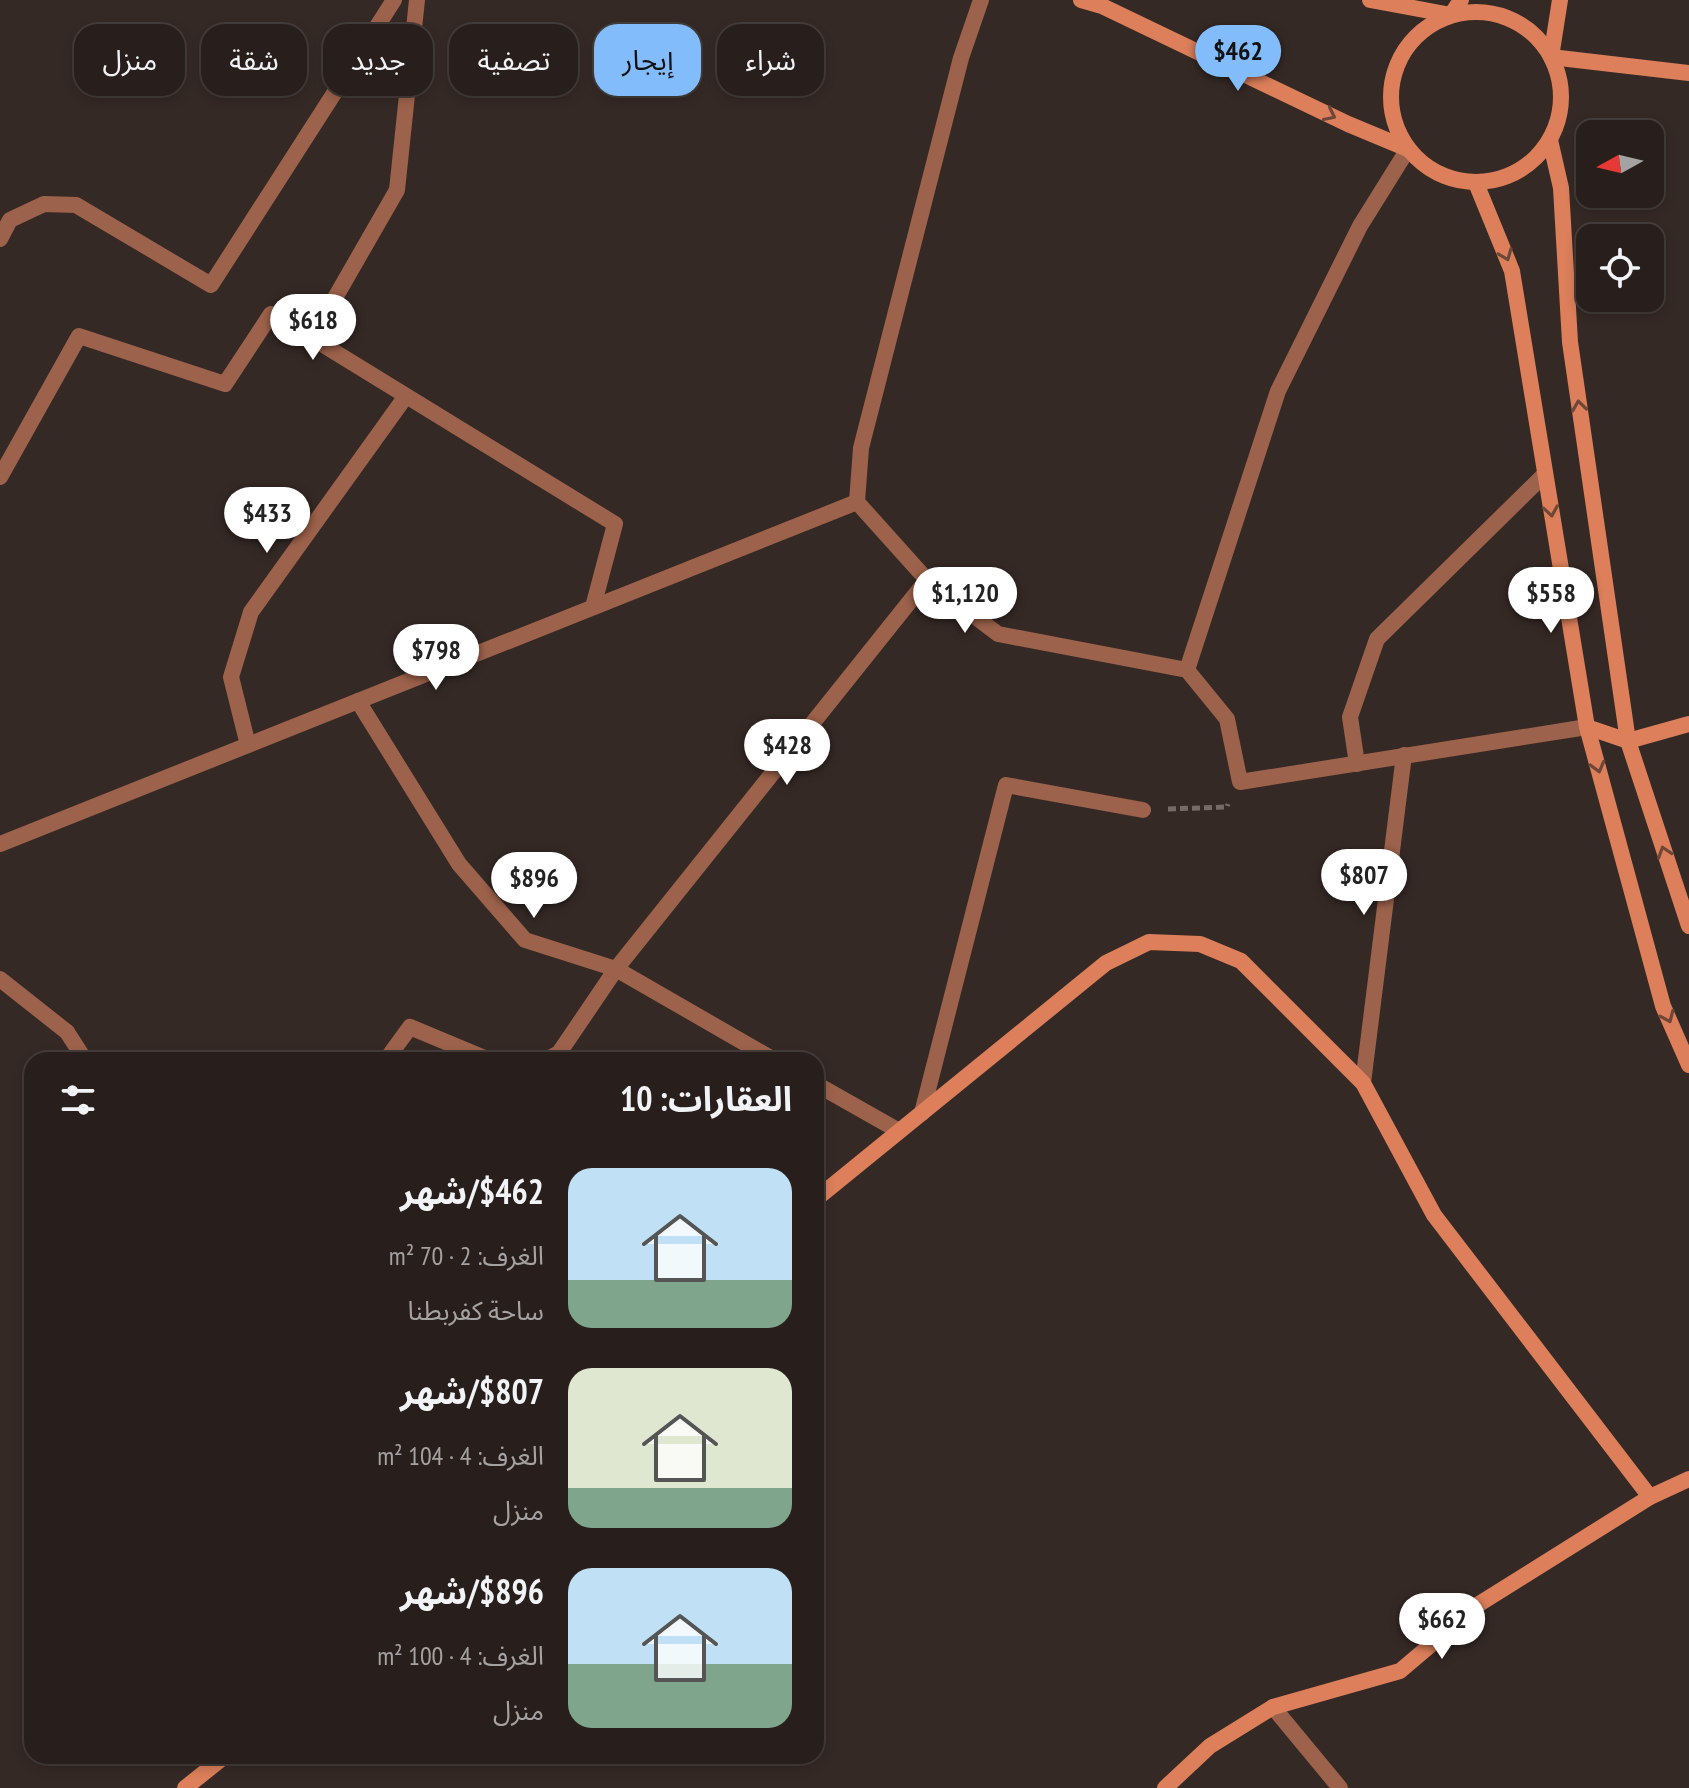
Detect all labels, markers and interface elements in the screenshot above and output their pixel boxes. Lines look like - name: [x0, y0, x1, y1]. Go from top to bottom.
- chip: منزل: [74, 24, 185, 96]
- chip: شقة: [201, 24, 307, 96]
- chip: جديد: [323, 24, 433, 96]
- chip: تصفية: [449, 24, 578, 96]
- chip: إيجار: [594, 24, 701, 96]
- chip: شراء: [717, 24, 824, 96]
- pin: $462: [1191, 25, 1285, 93]
- text: $462: [1213, 34, 1263, 67]
- one-way arrow: [1321, 105, 1336, 121]
- north arrow: [1576, 120, 1664, 208]
- map controls: [1576, 120, 1664, 312]
- button: locate: [1576, 224, 1664, 312]
- one-way arrow: [1496, 247, 1512, 261]
- pin: $618: [266, 294, 360, 362]
- text: $618: [288, 303, 338, 336]
- one-way arrow: [1571, 399, 1588, 413]
- pin: $433: [220, 487, 314, 555]
- text: $433: [242, 496, 292, 529]
- one-way arrow: [1542, 504, 1559, 518]
- pin: $1,120: [900, 567, 1030, 635]
- pin: $558: [1504, 567, 1598, 635]
- text: $1,120: [931, 576, 999, 609]
- text: $558: [1526, 576, 1576, 609]
- pin: $798: [389, 624, 483, 692]
- text: $798: [411, 633, 461, 666]
- pin: $428: [740, 719, 834, 787]
- text: $428: [762, 728, 812, 761]
- one-way arrow: [1588, 759, 1605, 773]
- one-way arrow: [1658, 846, 1674, 860]
- pin: $807: [1317, 849, 1411, 917]
- pin: $896: [487, 852, 581, 920]
- text: $807: [1339, 858, 1389, 891]
- text: $896: [509, 861, 559, 894]
- one-way arrow: [1658, 1009, 1674, 1023]
- text: العقارات: 10: [620, 1076, 792, 1120]
- icon: filters: [56, 1078, 100, 1122]
- text: $462/شهر: [400, 1169, 544, 1213]
- icon: home: [632, 1200, 728, 1296]
- text: الغرف: 2 · 70 m²: [389, 1239, 544, 1272]
- text: ساحة كفربطنا: [408, 1294, 544, 1327]
- text: $807/شهر: [400, 1369, 544, 1413]
- icon: home: [632, 1400, 728, 1496]
- text: الغرف: 4 · 104 m²: [377, 1439, 544, 1472]
- text: منزل: [493, 1494, 544, 1527]
- text: $896/شهر: [400, 1569, 544, 1613]
- pin: $662: [1395, 1593, 1489, 1661]
- icon: home: [632, 1600, 728, 1696]
- text: $662: [1417, 1602, 1467, 1635]
- text: الغرف: 4 · 100 m²: [377, 1639, 544, 1672]
- text: منزل: [493, 1694, 544, 1727]

